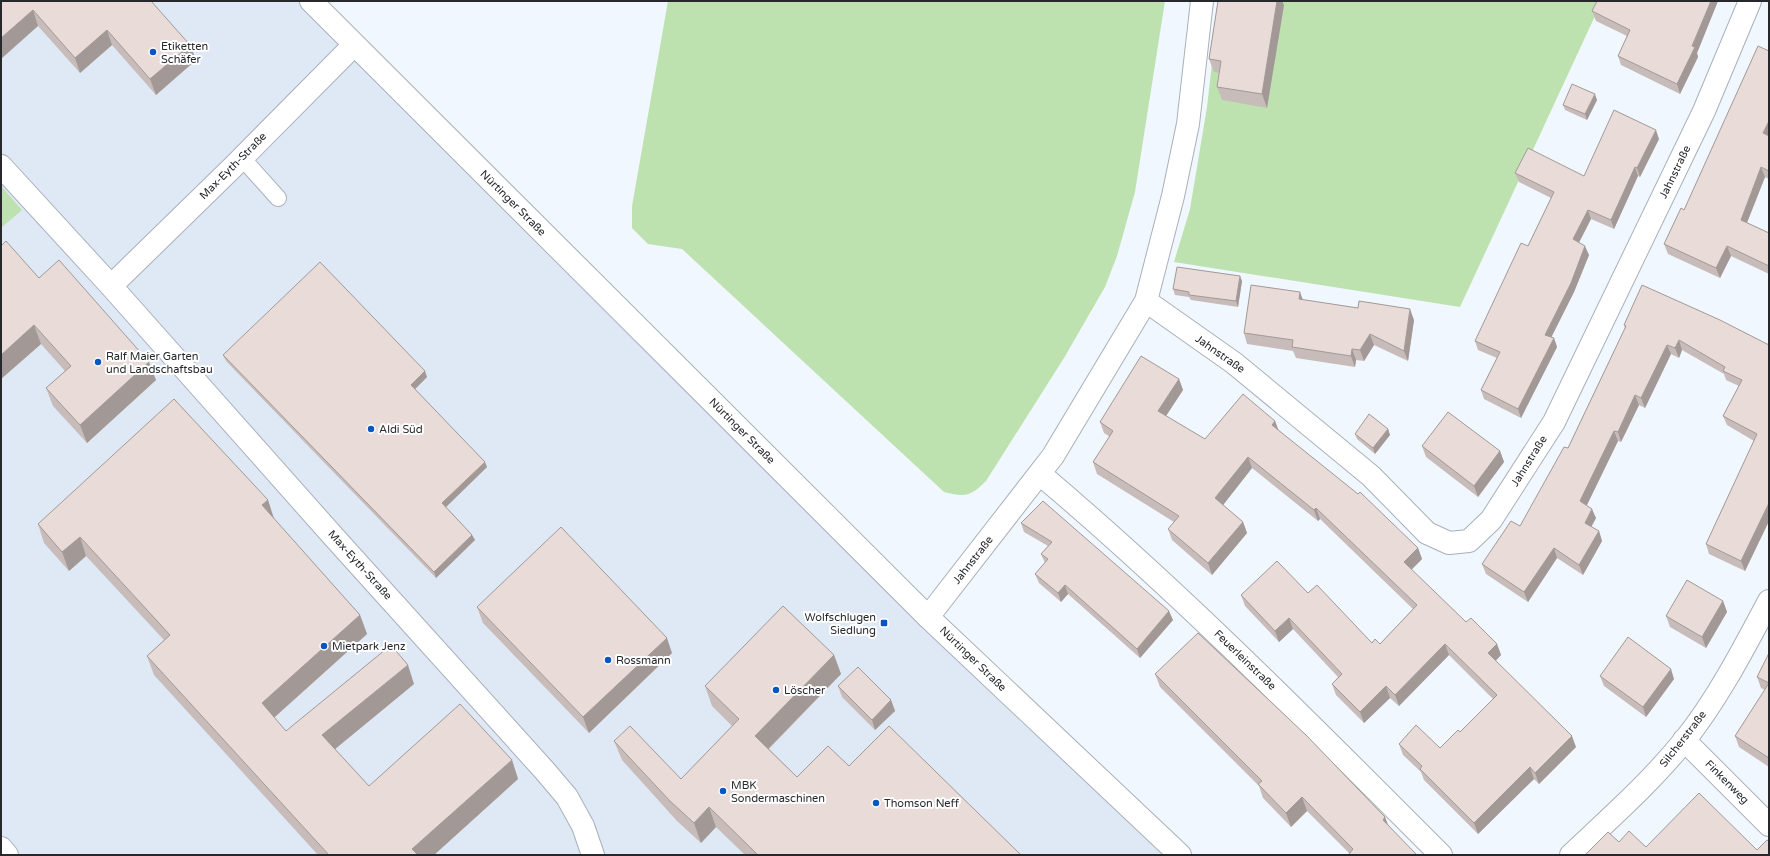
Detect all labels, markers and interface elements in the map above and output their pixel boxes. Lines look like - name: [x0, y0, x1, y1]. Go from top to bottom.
- place label: Etiketten Schäfer: [161, 40, 208, 66]
- marker: Etiketten Schäfer: [148, 47, 158, 57]
- street label: Max-Eyth-Straße: [197, 130, 269, 202]
- street label: Jahnstraße: [1657, 143, 1693, 201]
- street label: Nürtinger Straße: [477, 167, 549, 239]
- street label: Jahnstraße: [1193, 332, 1247, 376]
- place label: Ralf Maier Garten und Landschaftsbau: [106, 350, 213, 376]
- marker: Ralf Maier Garten und Landschaftsbau: [93, 357, 103, 367]
- street label: Nürtinger Straße: [706, 395, 778, 467]
- place label: Aldi Süd: [379, 423, 423, 436]
- marker: Aldi Süd: [366, 424, 376, 434]
- street label: Jahnstraße: [1508, 433, 1550, 489]
- street label: Max-Eyth-Straße: [325, 528, 395, 602]
- street label: Jahnstraße: [950, 533, 996, 587]
- place label: Wolfschlugen Siedlung: [805, 611, 876, 637]
- marker: Wolfschlugen Siedlung: [879, 618, 889, 628]
- street label: Nürtinger Straße: [937, 624, 1009, 694]
- street label: Feuerleinstraße: [1211, 627, 1279, 693]
- place label: Mietpark Jenz: [332, 640, 406, 653]
- marker: Mietpark Jenz: [319, 641, 329, 651]
- place label: Rossmann: [616, 654, 671, 667]
- marker: Rossmann: [603, 655, 613, 665]
- place label: Löscher: [784, 684, 826, 697]
- marker: Löscher: [771, 685, 781, 695]
- street label: Silcherstraße: [1657, 708, 1709, 770]
- street label: Finkenweg: [1702, 757, 1752, 807]
- place label: MBK Sondermaschinen: [731, 779, 825, 805]
- marker: MBK Sondermaschinen: [718, 786, 728, 796]
- place label: Thomson Neff: [884, 797, 960, 810]
- marker: Thomson Neff: [871, 798, 881, 808]

